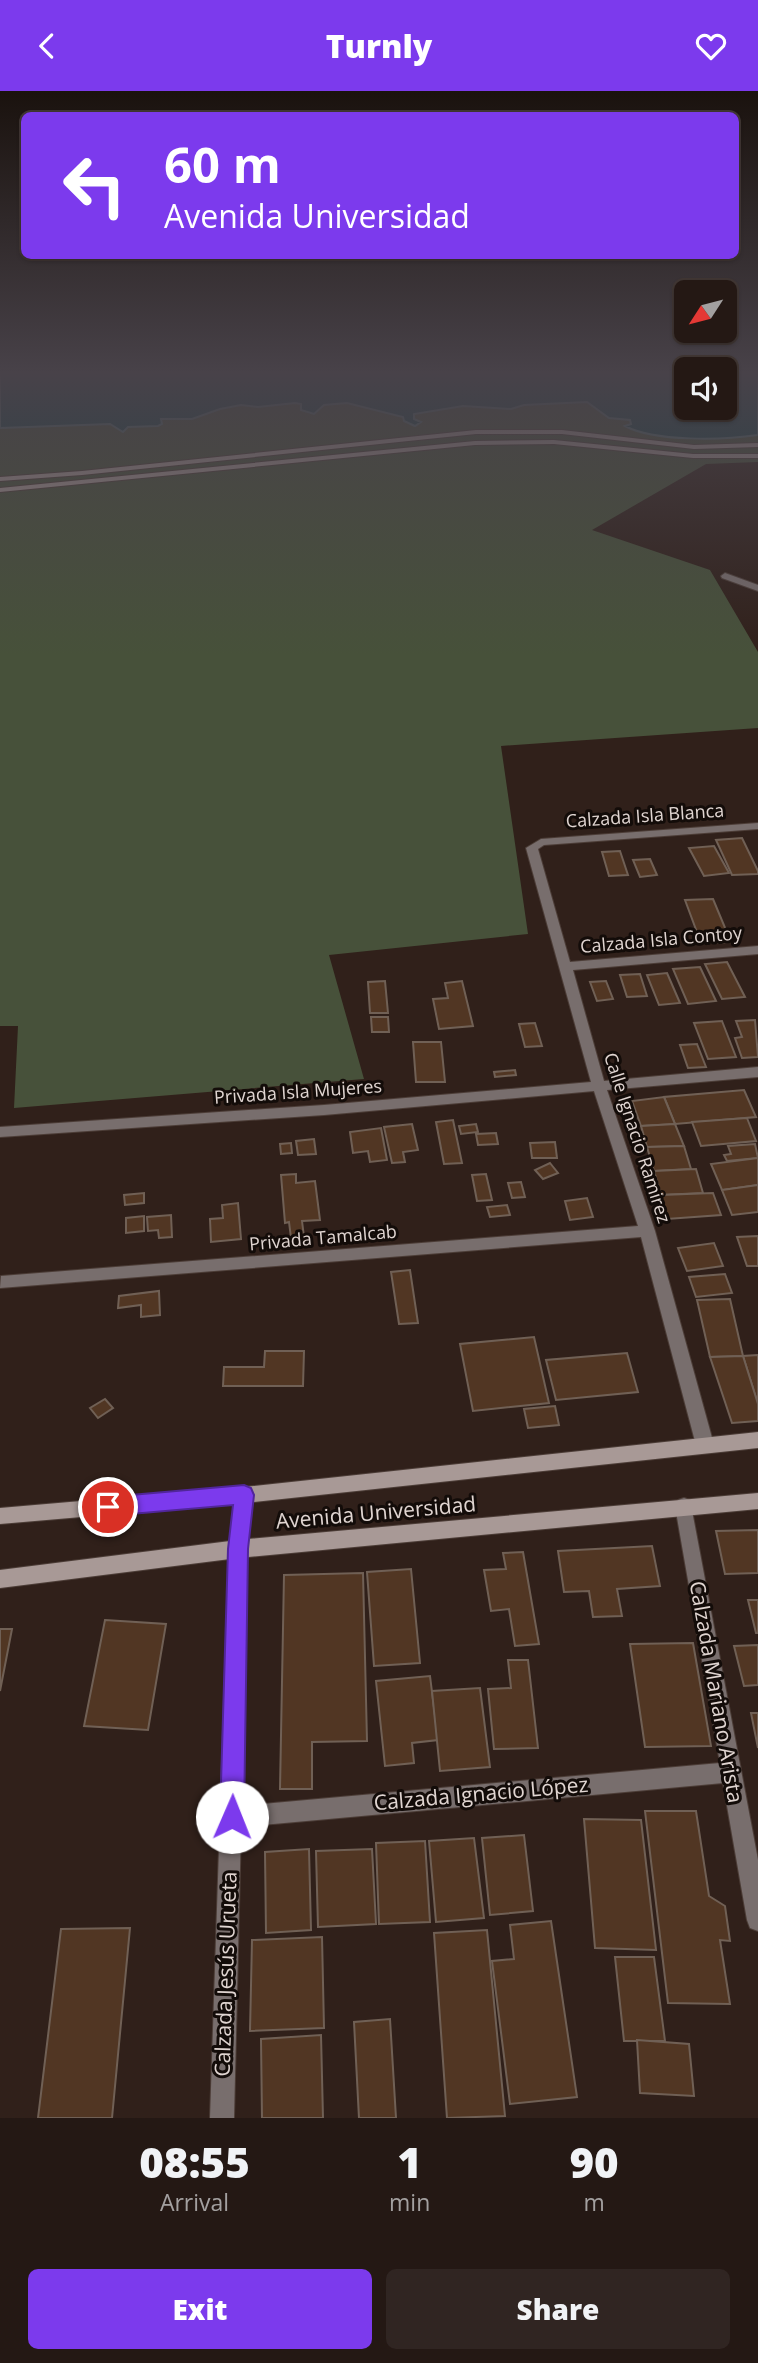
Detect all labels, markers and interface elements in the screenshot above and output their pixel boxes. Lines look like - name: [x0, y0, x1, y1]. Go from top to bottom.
- text: Turnly: [326, 24, 432, 67]
- icon: back: [28, 27, 66, 65]
- icon: heart: [692, 27, 730, 65]
- text: 60 m: [164, 131, 281, 197]
- icon: left: [49, 140, 140, 231]
- text: Avenida Universidad: [164, 194, 470, 237]
- north arrow: [674, 280, 737, 343]
- map controls: [674, 280, 737, 420]
- button: sound: [674, 357, 737, 420]
- street label: Calzada Isla Blanca: [565, 797, 725, 833]
- street label: Calzada Isla Contoy: [579, 920, 744, 958]
- street label: Calle Ignacio Ramirez: [599, 1049, 677, 1226]
- street label: Privada Isla Mujeres: [213, 1073, 383, 1109]
- street label: Privada Tamalcab: [248, 1219, 398, 1255]
- pin: [78, 1477, 138, 1537]
- icon: arrive: [89, 1488, 127, 1526]
- street label: Avenida Universidad: [275, 1489, 477, 1535]
- street label: Calzada Mariano Arista: [684, 1579, 750, 1805]
- street label: Calzada Ignacio López: [373, 1770, 589, 1816]
- position arrow: [195, 1780, 269, 1854]
- street label: Calzada Jesús Urueta: [207, 1871, 243, 2077]
- text: 08:55: [139, 2133, 250, 2190]
- text: 1: [397, 2133, 422, 2190]
- text: 90: [570, 2133, 619, 2190]
- text: Arrival: [160, 2186, 229, 2218]
- text: min: [389, 2186, 430, 2218]
- text: m: [583, 2186, 605, 2218]
- button: Exit: [28, 2269, 372, 2349]
- button: Share: [386, 2269, 730, 2349]

